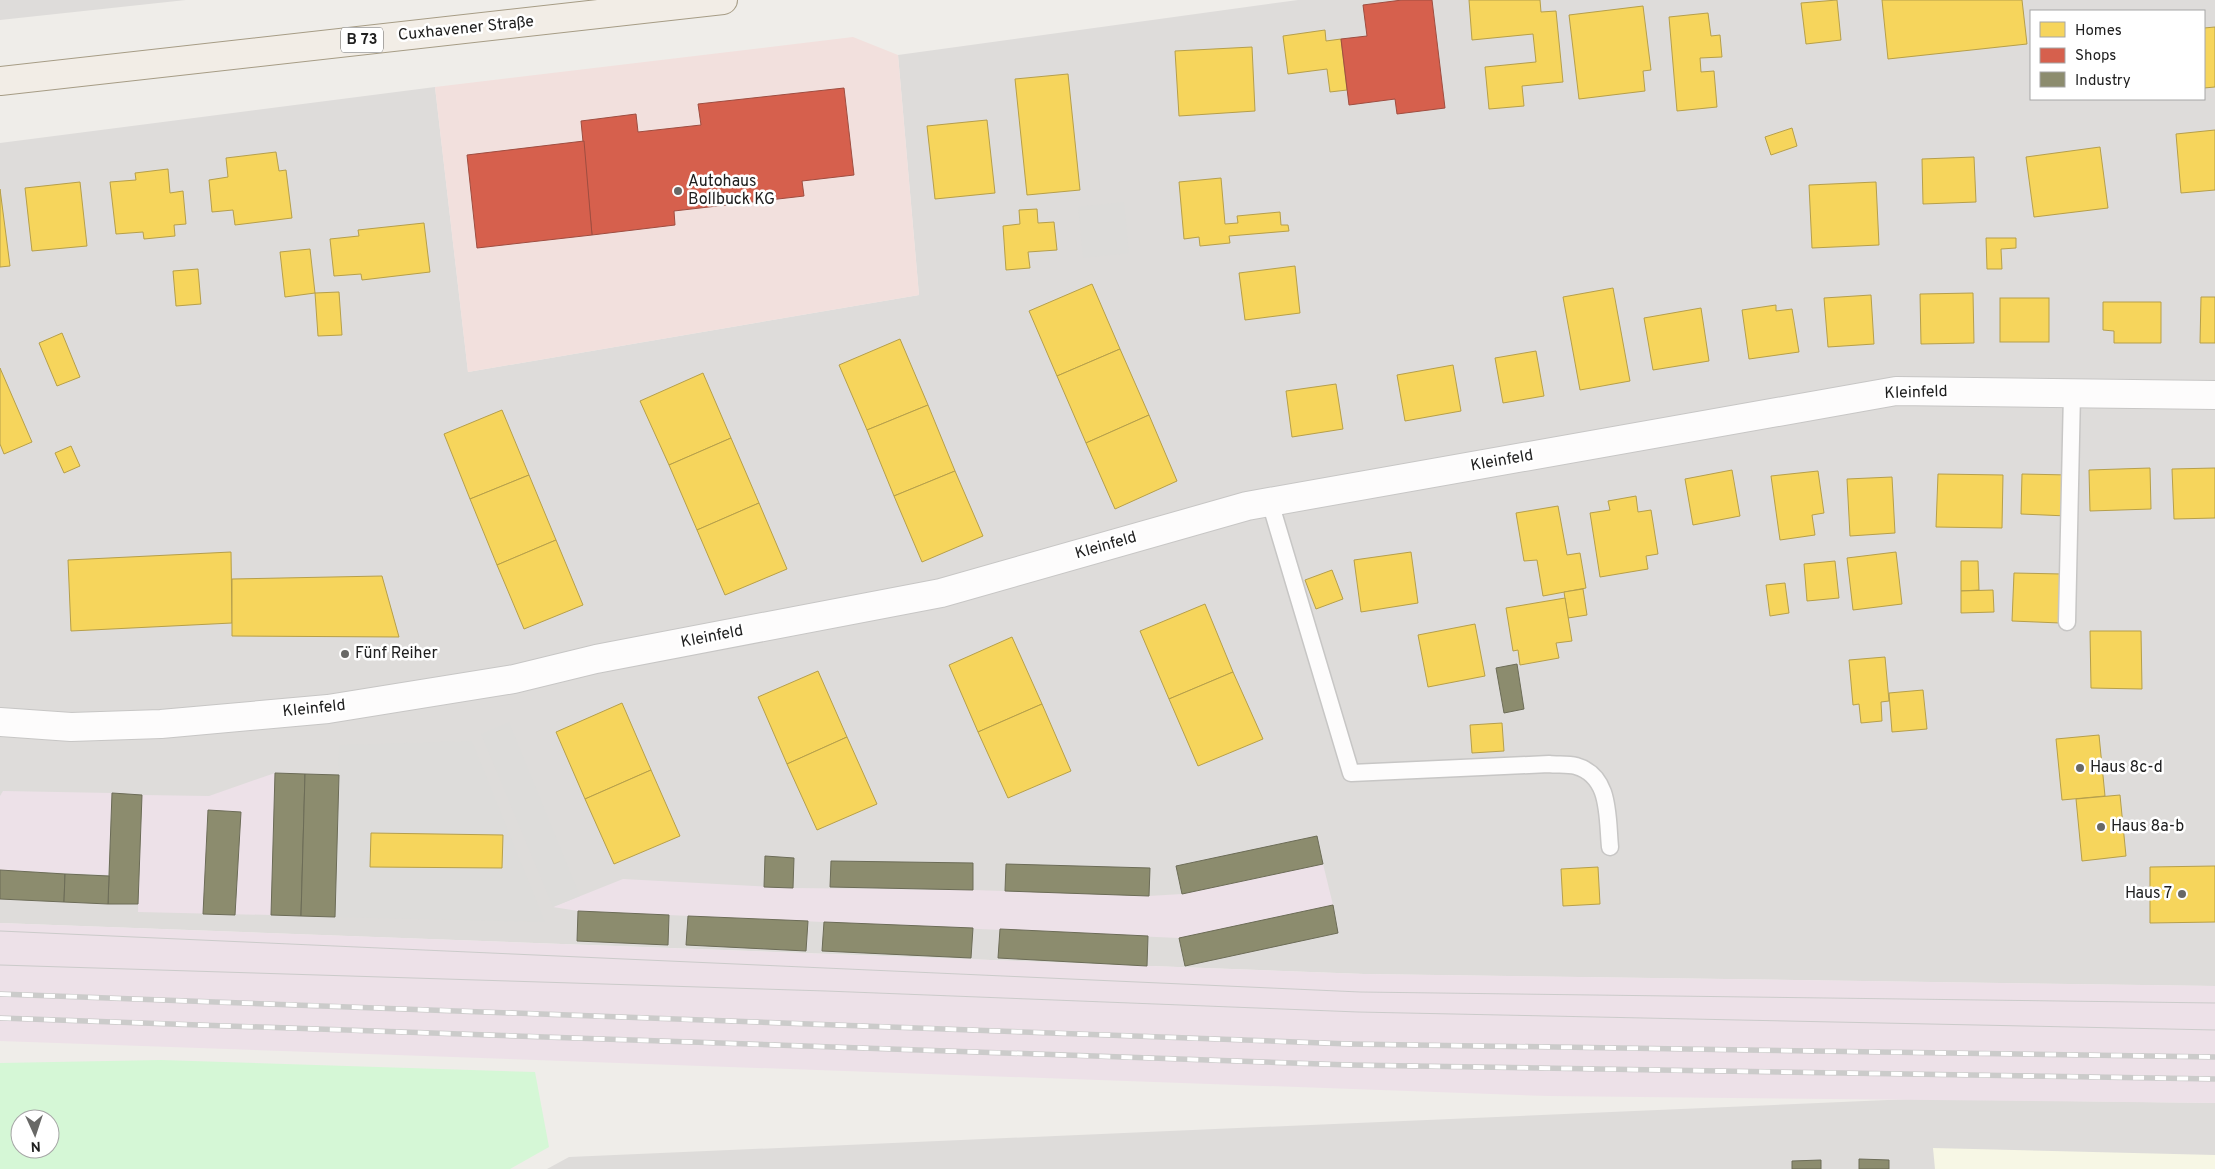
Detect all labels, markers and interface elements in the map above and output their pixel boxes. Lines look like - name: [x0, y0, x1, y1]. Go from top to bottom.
- legend: [2030, 10, 2205, 100]
- street label: Cuxhavener Straße: [397, 12, 535, 46]
- text: Homes: [2075, 22, 2122, 41]
- road number: B 73: [341, 28, 383, 52]
- text: Shops: [2075, 47, 2116, 66]
- text: Industry: [2075, 72, 2131, 91]
- place label: Autohaus Bollbuck KG: [688, 172, 775, 210]
- marker: Autohaus Bollbuck KG: [672, 185, 684, 197]
- street label: Kleinfeld: [1884, 382, 1948, 404]
- street label: Kleinfeld: [1469, 446, 1535, 476]
- street label: Kleinfeld: [1073, 528, 1139, 564]
- street label: Kleinfeld: [679, 621, 745, 653]
- place label: Fünf Reiher: [355, 644, 438, 664]
- marker: Fünf Reiher: [339, 648, 351, 660]
- street label: Kleinfeld: [282, 696, 346, 722]
- place label: Haus 8c-d: [2090, 758, 2163, 778]
- marker: Haus 8c-d: [2074, 762, 2086, 774]
- place label: Haus 8a-b: [2111, 817, 2184, 837]
- marker: Haus 8a-b: [2095, 821, 2107, 833]
- place label: Haus 7: [2125, 884, 2172, 904]
- marker: Haus 7: [2176, 888, 2188, 900]
- north arrow: [10, 1109, 60, 1159]
- text: N: [30, 1137, 41, 1154]

